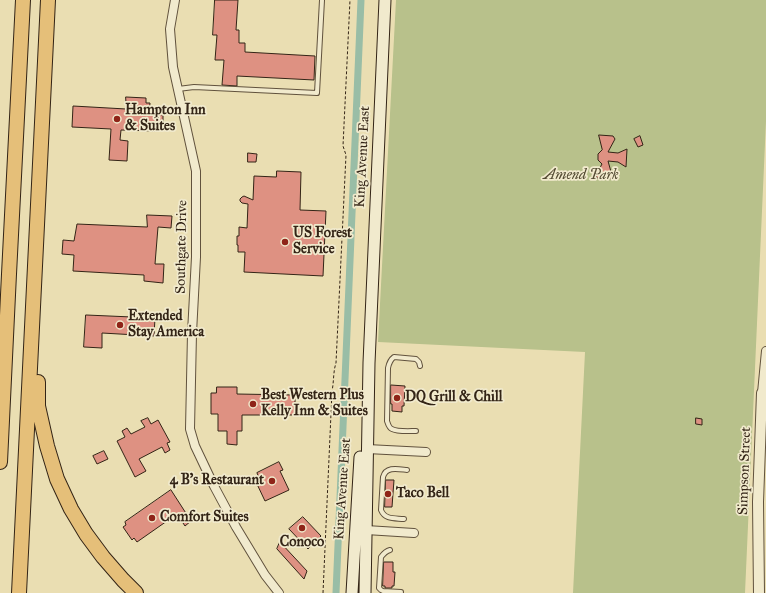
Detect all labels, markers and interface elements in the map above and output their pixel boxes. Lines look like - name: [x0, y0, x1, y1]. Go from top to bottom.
- place label: Hampton Inn & Suites: [125, 103, 206, 136]
- street label: King Avenue East: [352, 106, 374, 208]
- marker: Hampton Inn & Suites: [112, 114, 122, 124]
- park label: Amend Park: [543, 168, 619, 184]
- street label: Southgate Drive: [173, 200, 191, 294]
- place label: US Forest Service: [293, 226, 352, 258]
- marker: US Forest Service: [280, 237, 290, 247]
- place label: Extended Stay America: [128, 309, 204, 342]
- marker: Extended Stay America: [115, 320, 125, 330]
- place label: Best Western Plus Kelly Inn & Suites: [261, 388, 368, 420]
- place label: DQ Grill & Chill: [405, 390, 503, 406]
- marker: DQ Grill & Chill: [392, 393, 402, 403]
- marker: Best Western Plus Kelly Inn & Suites: [248, 399, 258, 409]
- street label: Simpson Street: [735, 427, 755, 515]
- street label: King Avenue East: [331, 438, 355, 540]
- place label: 4 B's Restaurant: [170, 473, 264, 489]
- marker: 4 B's Restaurant: [267, 476, 277, 486]
- place label: Taco Bell: [396, 486, 449, 502]
- marker: Taco Bell: [383, 489, 393, 499]
- place label: Comfort Suites: [160, 510, 249, 526]
- marker: Comfort Suites: [147, 513, 157, 523]
- marker: Conoco: [297, 523, 307, 533]
- place label: Conoco: [280, 535, 324, 551]

